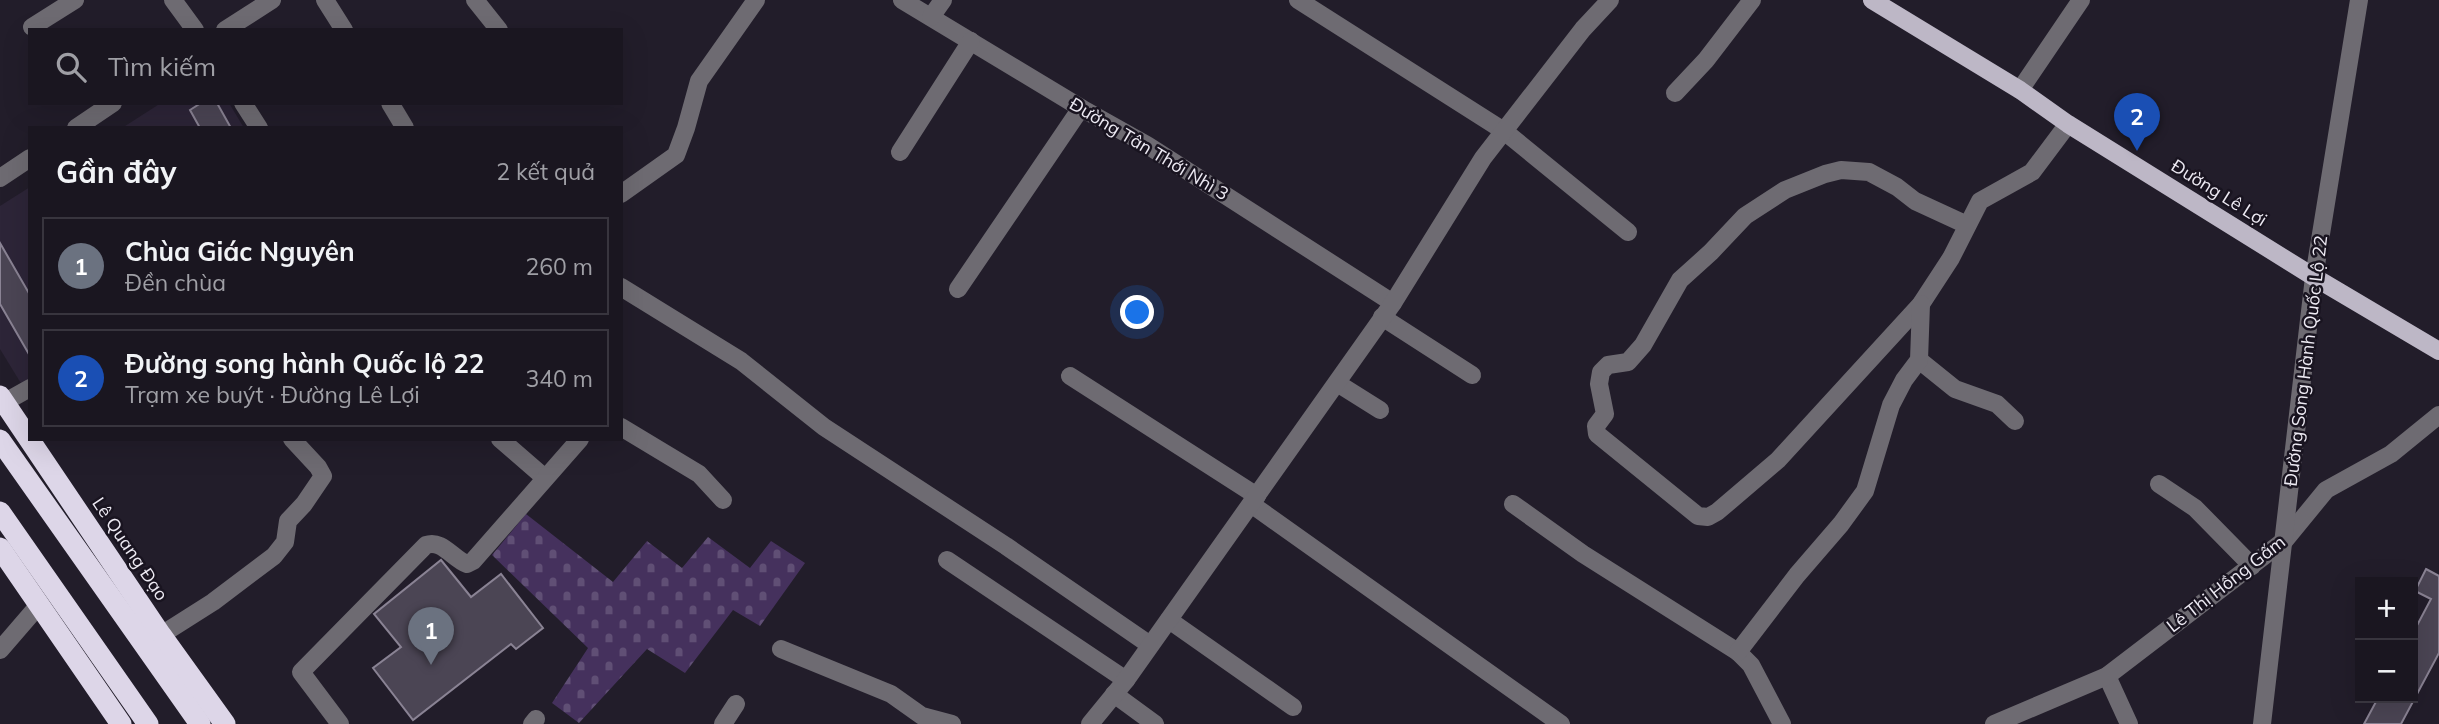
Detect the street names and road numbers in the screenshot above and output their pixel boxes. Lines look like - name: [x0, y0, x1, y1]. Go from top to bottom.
- street label: Đường Tân Thới Nhì 3: [1066, 92, 1233, 205]
- street label: Đường Lê Lợi: [2167, 154, 2271, 231]
- street label: Đường Song Hành Quốc Lộ 22: [2279, 234, 2332, 488]
- street label: Lê Quang Đạo: [87, 493, 173, 605]
- street label: Lê Thị Hồng Gấm: [2162, 530, 2290, 637]

